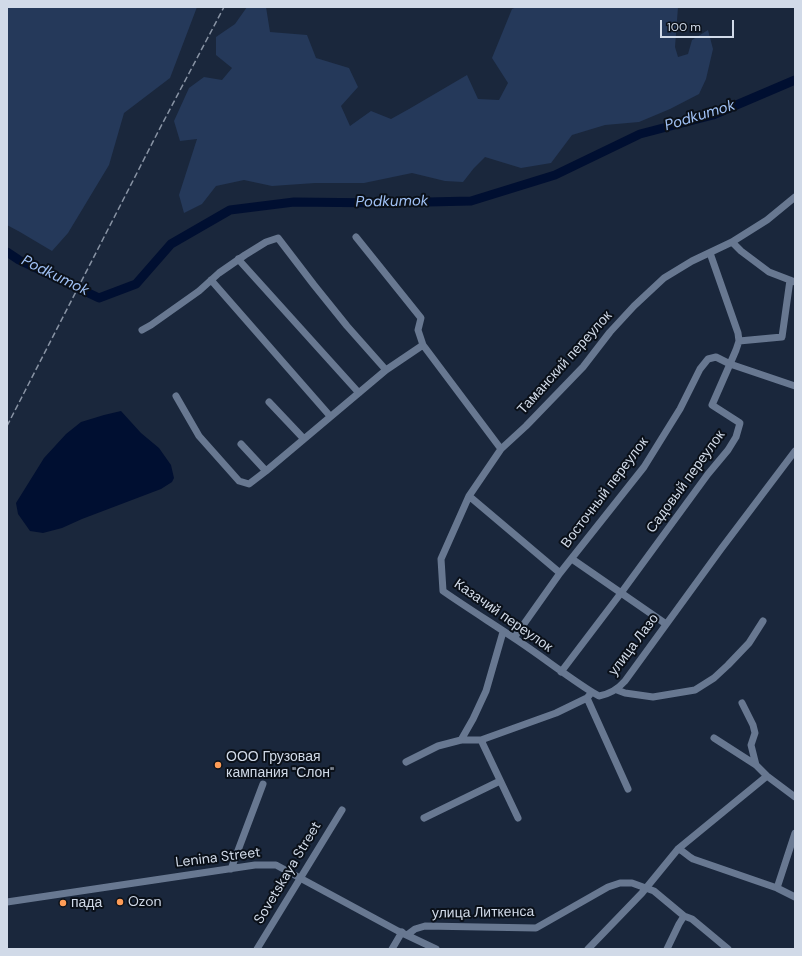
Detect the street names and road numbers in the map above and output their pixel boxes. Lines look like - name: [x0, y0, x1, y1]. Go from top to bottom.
- street label: Таманский переулок: [514, 308, 616, 418]
- street label: Садовый переулок: [643, 427, 729, 537]
- street label: Восточный переулок: [558, 434, 652, 552]
- street label: Казачий переулок: [451, 576, 555, 656]
- street label: улица Лазо: [605, 611, 663, 679]
- street label: Sovetskaya Street: [251, 819, 325, 927]
- street label: Lenina Street: [175, 844, 261, 872]
- street label: улица Литкенса: [432, 904, 534, 922]

